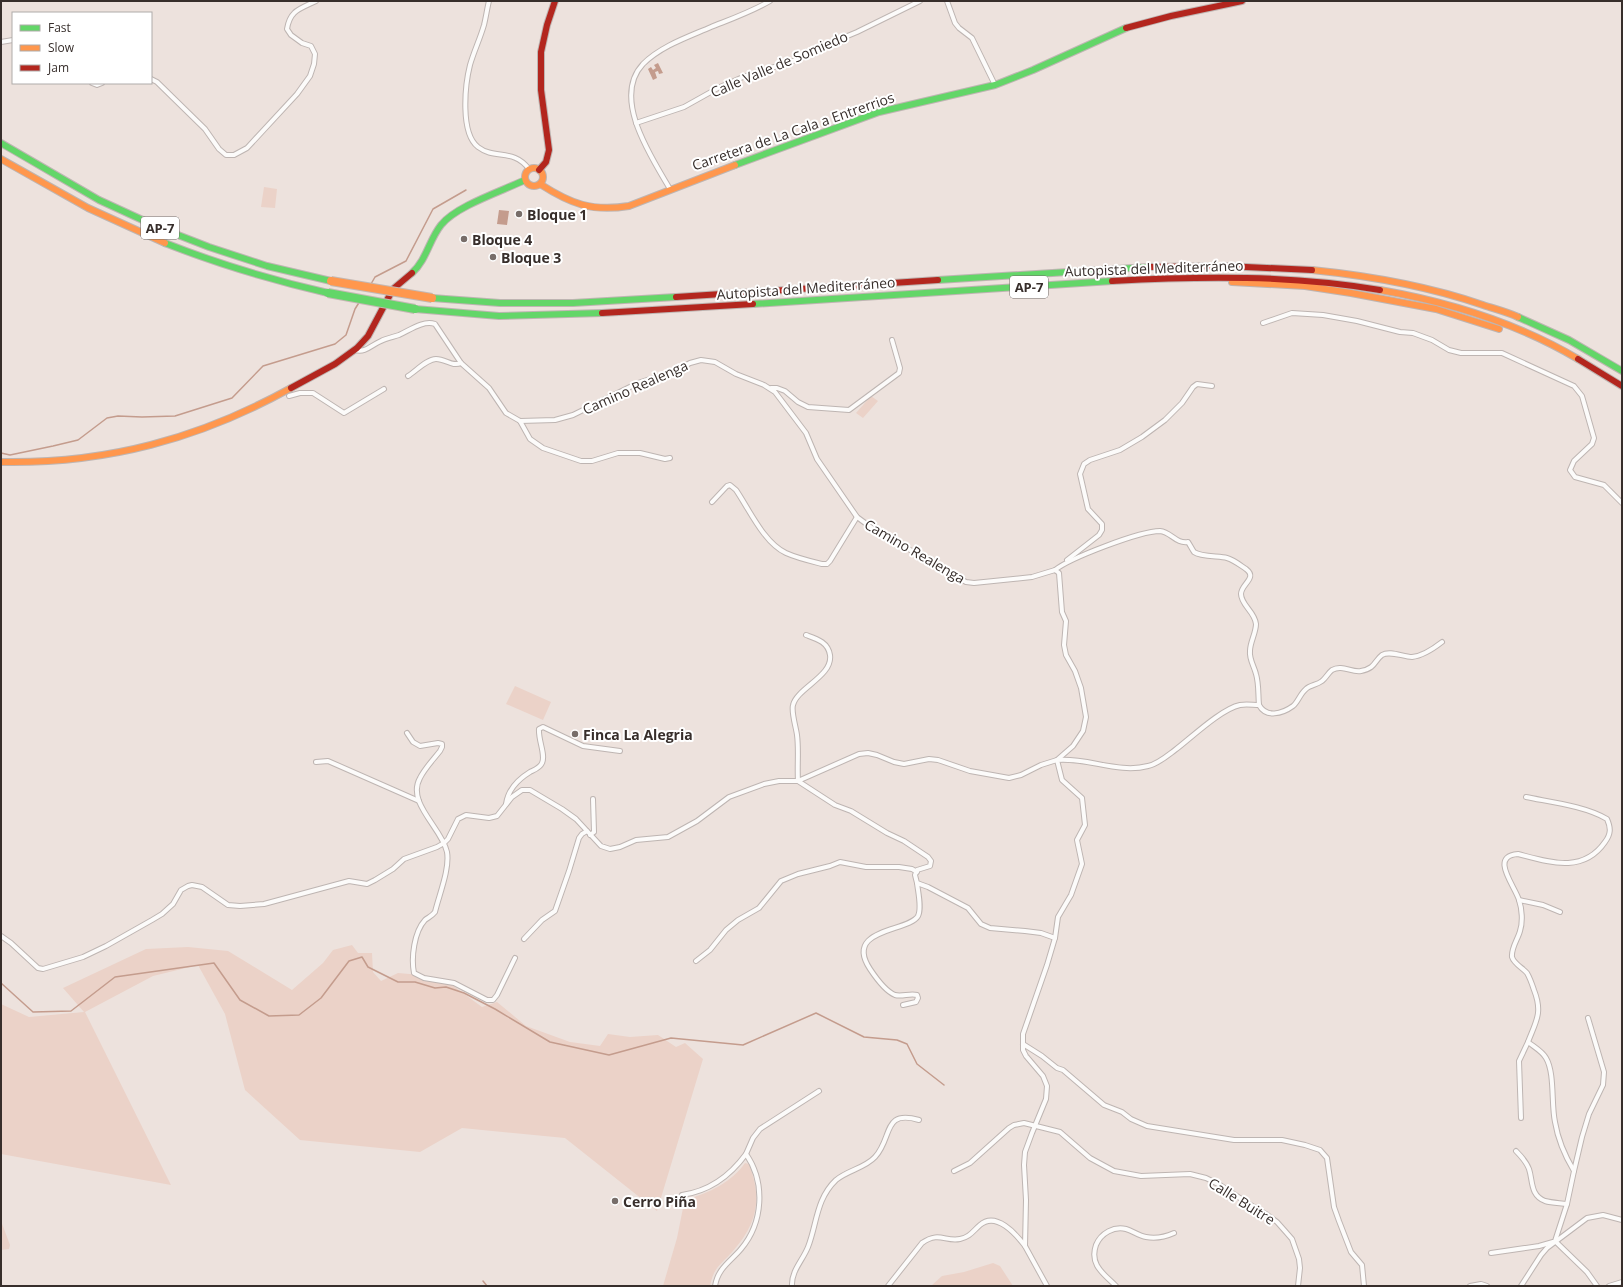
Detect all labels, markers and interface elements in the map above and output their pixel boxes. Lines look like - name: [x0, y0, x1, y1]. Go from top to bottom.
- legend: [12, 12, 152, 84]
- text: Fast: [48, 19, 71, 36]
- street label: Calle Valle de Somiedo: [707, 26, 851, 102]
- text: Slow: [48, 39, 75, 56]
- text: Jam: [47, 59, 69, 76]
- street label: Carretera de La Cala a Entrerrios: [689, 87, 897, 175]
- place label: Bloque 1: [527, 205, 587, 224]
- marker: Bloque 1: [514, 209, 524, 219]
- road number: AP-7: [141, 217, 179, 239]
- place label: Bloque 4: [472, 230, 532, 249]
- marker: Bloque 4: [459, 234, 469, 244]
- place label: Bloque 3: [501, 248, 561, 267]
- marker: Bloque 3: [488, 252, 498, 262]
- street label: Autopista del Mediterráneo: [1064, 255, 1244, 281]
- street label: Autopista del Mediterráneo: [716, 272, 896, 304]
- road number: AP-7: [1010, 276, 1048, 298]
- street label: Camino Realenga: [579, 355, 691, 419]
- street label: Camino Realenga: [861, 514, 969, 588]
- place label: Finca La Alegria: [583, 725, 693, 744]
- marker: Finca La Alegria: [570, 729, 580, 739]
- street label: Calle Buitre: [1205, 1173, 1279, 1229]
- place label: Cerro Piña: [623, 1192, 696, 1211]
- marker: Cerro Piña: [610, 1196, 620, 1206]

